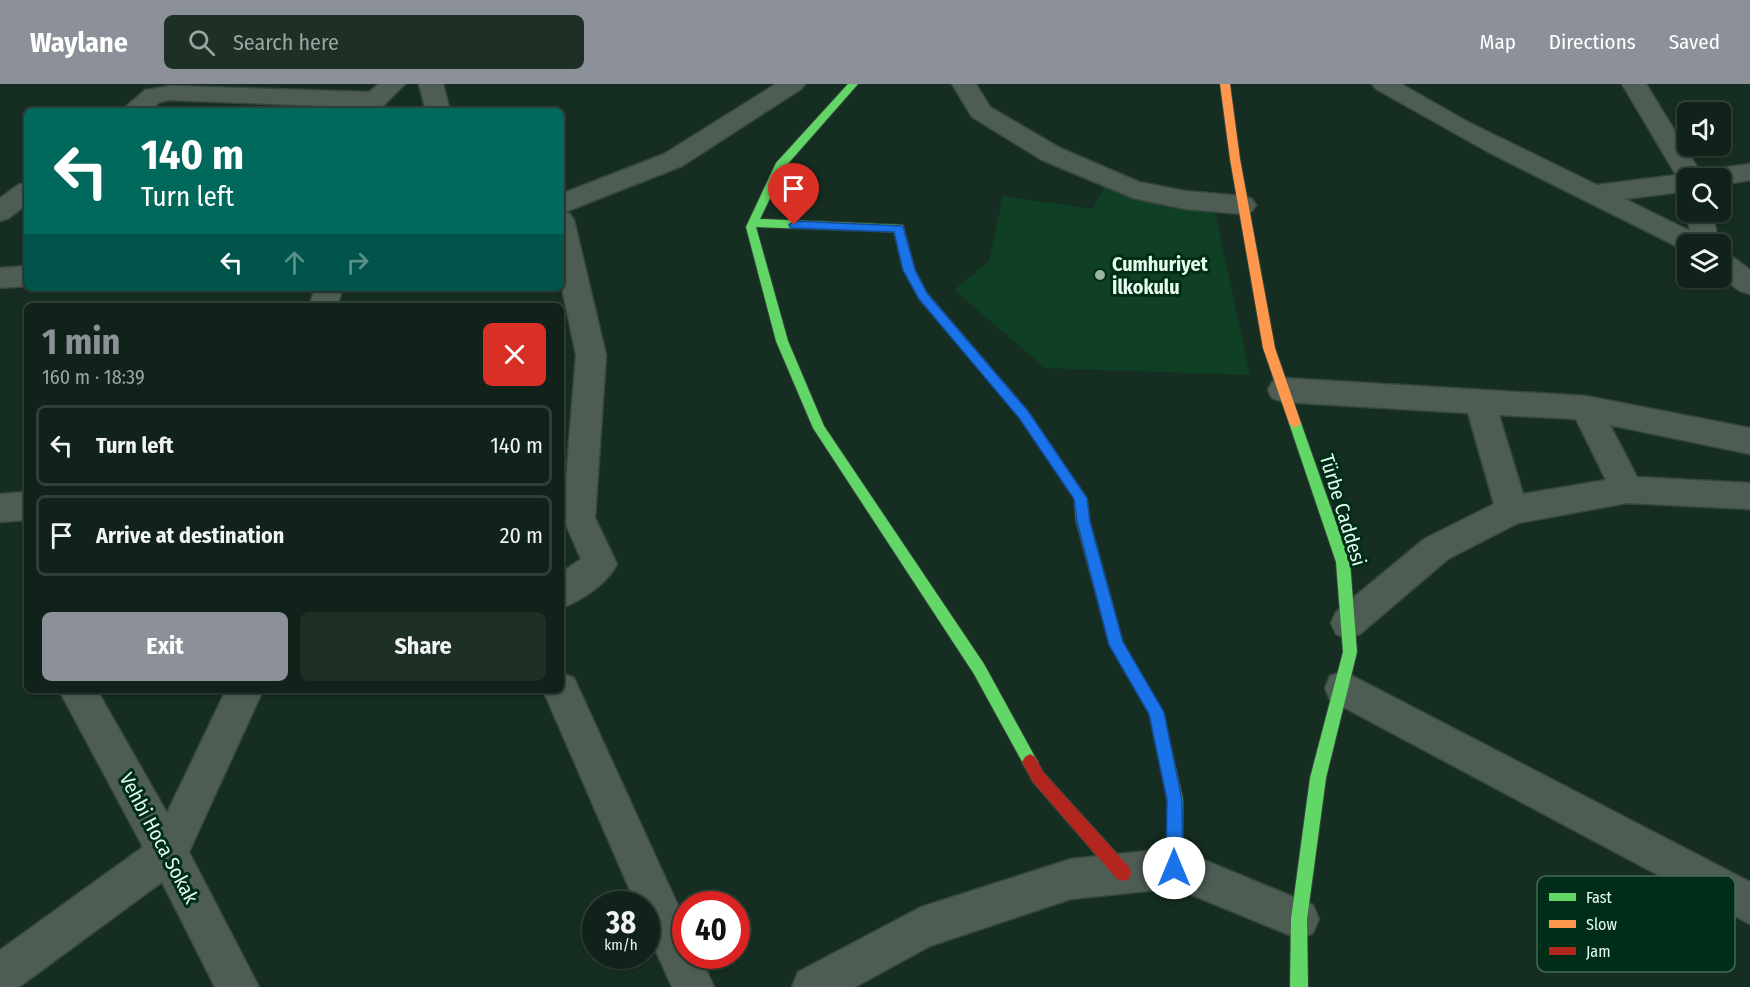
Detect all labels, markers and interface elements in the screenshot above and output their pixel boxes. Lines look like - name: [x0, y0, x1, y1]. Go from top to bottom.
- search box: [164, 15, 584, 69]
- text: Waylane: [30, 26, 128, 59]
- icon: search: [185, 26, 218, 59]
- text: Search here: [233, 29, 339, 56]
- text: Map: [1479, 29, 1516, 55]
- text: Directions: [1549, 29, 1636, 55]
- text: Saved: [1669, 29, 1720, 55]
- map controls: [1677, 102, 1731, 288]
- button: sound: [1677, 102, 1731, 156]
- text: 140 m: [141, 130, 244, 180]
- icon: left: [42, 132, 120, 210]
- pin: [768, 163, 819, 225]
- button: search: [1677, 168, 1731, 222]
- icon: arrive: [777, 172, 810, 205]
- text: Turn left: [141, 181, 234, 213]
- button: layers: [1677, 234, 1731, 288]
- icon: left: [215, 246, 248, 279]
- icon: ahead: [278, 246, 311, 279]
- icon: right: [341, 246, 374, 279]
- place label: Cumhuriyet İlkokulu: [1112, 252, 1209, 299]
- marker: Cumhuriyet İlkokulu: [1093, 268, 1107, 282]
- text: 1 min: [42, 320, 120, 364]
- button: close: [483, 323, 546, 386]
- text: 160 m · 18:39: [42, 365, 145, 389]
- icon: left: [45, 429, 78, 462]
- text: Turn left: [96, 432, 174, 459]
- text: 140 m: [490, 432, 543, 459]
- street label: Türbe Caddesi: [1315, 451, 1371, 569]
- icon: arrive: [45, 519, 78, 552]
- text: Arrive at destination: [96, 522, 284, 549]
- text: 20 m: [500, 522, 543, 549]
- button: Exit: [42, 612, 288, 681]
- button: Share: [300, 612, 546, 681]
- street label: Vehbi Hoca Sokak: [114, 769, 204, 908]
- position arrow: [1142, 836, 1206, 900]
- legend: [1537, 876, 1735, 972]
- text: Fast: [1586, 888, 1613, 907]
- speed limit sign: 40: [672, 891, 750, 969]
- text: 38: [606, 905, 636, 941]
- text: Slow: [1586, 915, 1617, 934]
- text: km/h: [604, 936, 638, 954]
- text: Jam: [1586, 942, 1611, 961]

